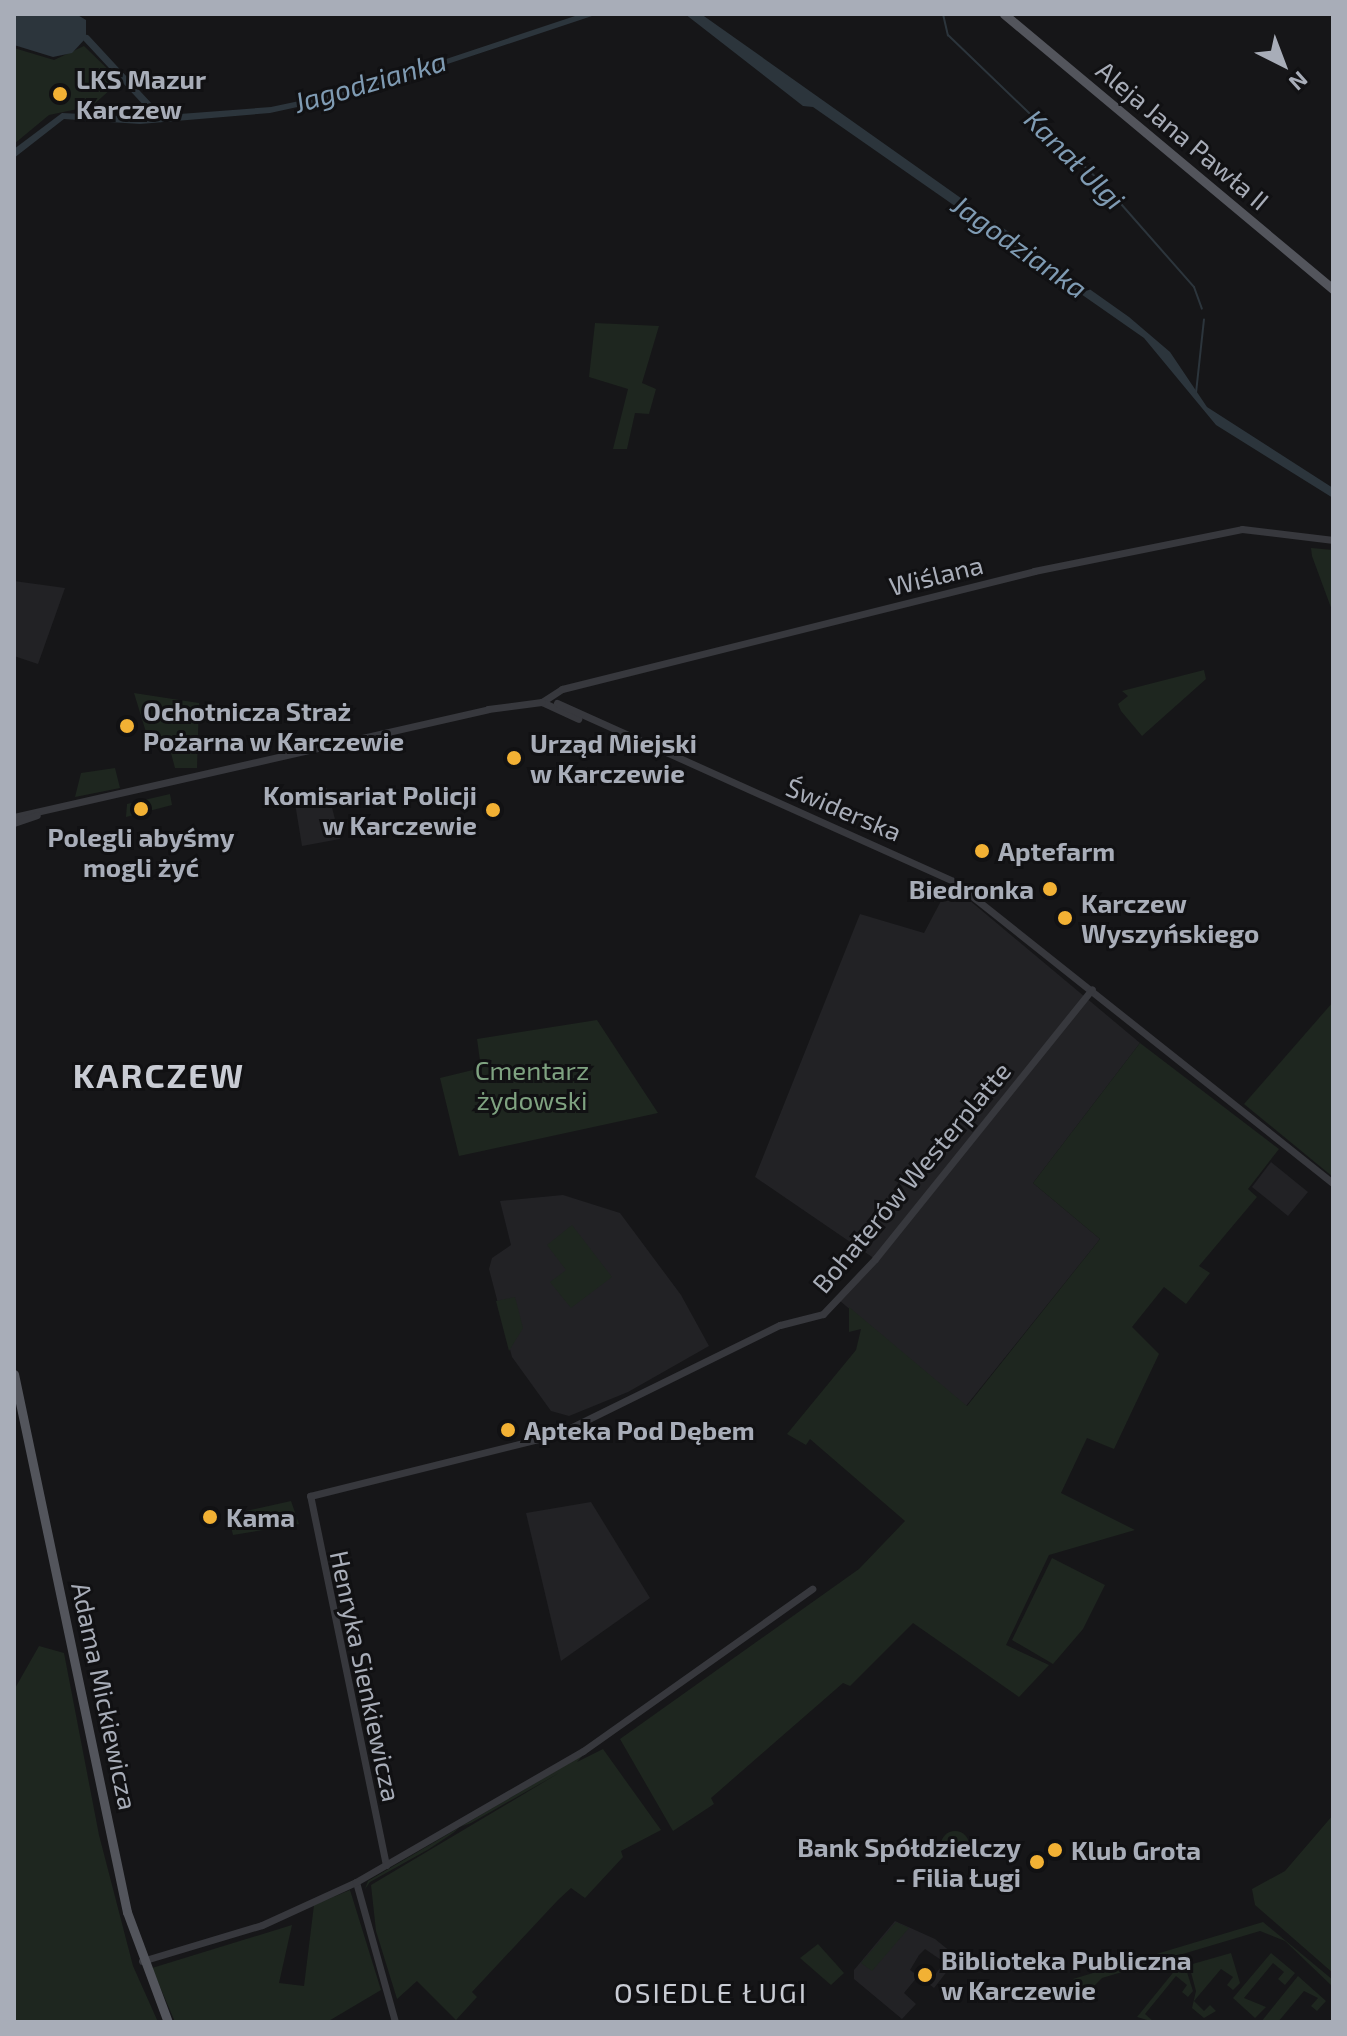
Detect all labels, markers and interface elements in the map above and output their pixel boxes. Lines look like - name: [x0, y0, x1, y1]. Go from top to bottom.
- north arrow: [1243, 24, 1323, 104]
- water label: Jagodzianka: [290, 43, 450, 119]
- street label: Aleja Jana Pawła II: [1090, 54, 1276, 216]
- place label: LKS Mazur Karczew: [76, 63, 206, 124]
- text: N: [1284, 67, 1314, 97]
- marker: LKS Mazur Karczew: [51, 85, 69, 103]
- water label: Kanał Ulgi: [1018, 102, 1132, 216]
- water label: Jagodzianka: [946, 187, 1094, 305]
- street label: Wiślana: [886, 548, 986, 602]
- place label: Ochotnicza Straż Pożarna w Karczewie: [143, 695, 405, 756]
- marker: Ochotnicza Straż Pożarna w Karczewie: [118, 717, 136, 735]
- place label: Urząd Miejski w Karczewie: [530, 727, 697, 788]
- marker: Urząd Miejski w Karczewie: [505, 749, 523, 767]
- street label: Świderska: [782, 771, 906, 847]
- place label: Komisariat Policji w Karczewie: [263, 779, 477, 840]
- marker: Polegli abyśmy mogli żyć: [132, 800, 150, 818]
- marker: Komisariat Policji w Karczewie: [484, 801, 502, 819]
- place label: Polegli abyśmy mogli żyć: [47, 821, 235, 882]
- place label: Aptefarm: [998, 835, 1115, 867]
- marker: Aptefarm: [973, 842, 991, 860]
- place label: Biedronka: [909, 873, 1034, 905]
- marker: Biedronka: [1041, 880, 1059, 898]
- place label: Karczew Wyszyńskiego: [1081, 887, 1259, 948]
- marker: Karczew Wyszyńskiego: [1056, 909, 1074, 927]
- park label: Cmentarz żydowski: [475, 1054, 589, 1116]
- district label: KARCZEW: [73, 1055, 245, 1095]
- street label: Bohaterów Westerplatte: [805, 1055, 1017, 1299]
- place label: Apteka Pod Dębem: [524, 1414, 755, 1446]
- marker: Apteka Pod Dębem: [499, 1421, 517, 1439]
- place label: Kama: [226, 1501, 295, 1533]
- marker: Kama: [201, 1508, 219, 1526]
- street label: Henryka Sienkiewicza: [324, 1548, 408, 1804]
- street label: Adama Mickiewicza: [66, 1579, 144, 1813]
- place label: Bank Spółdzielczy - Filia Ługi: [797, 1831, 1021, 1892]
- place label: Klub Grota: [1071, 1834, 1201, 1866]
- marker: Klub Grota: [1046, 1841, 1064, 1859]
- marker: Bank Spółdzielczy - Filia Ługi: [1028, 1853, 1046, 1871]
- place label: Biblioteka Publiczna w Karczewie: [941, 1944, 1192, 2006]
- marker: Biblioteka Publiczna w Karczewie: [916, 1966, 934, 1984]
- district label: OSIEDLE ŁUGI: [614, 1975, 808, 2009]

